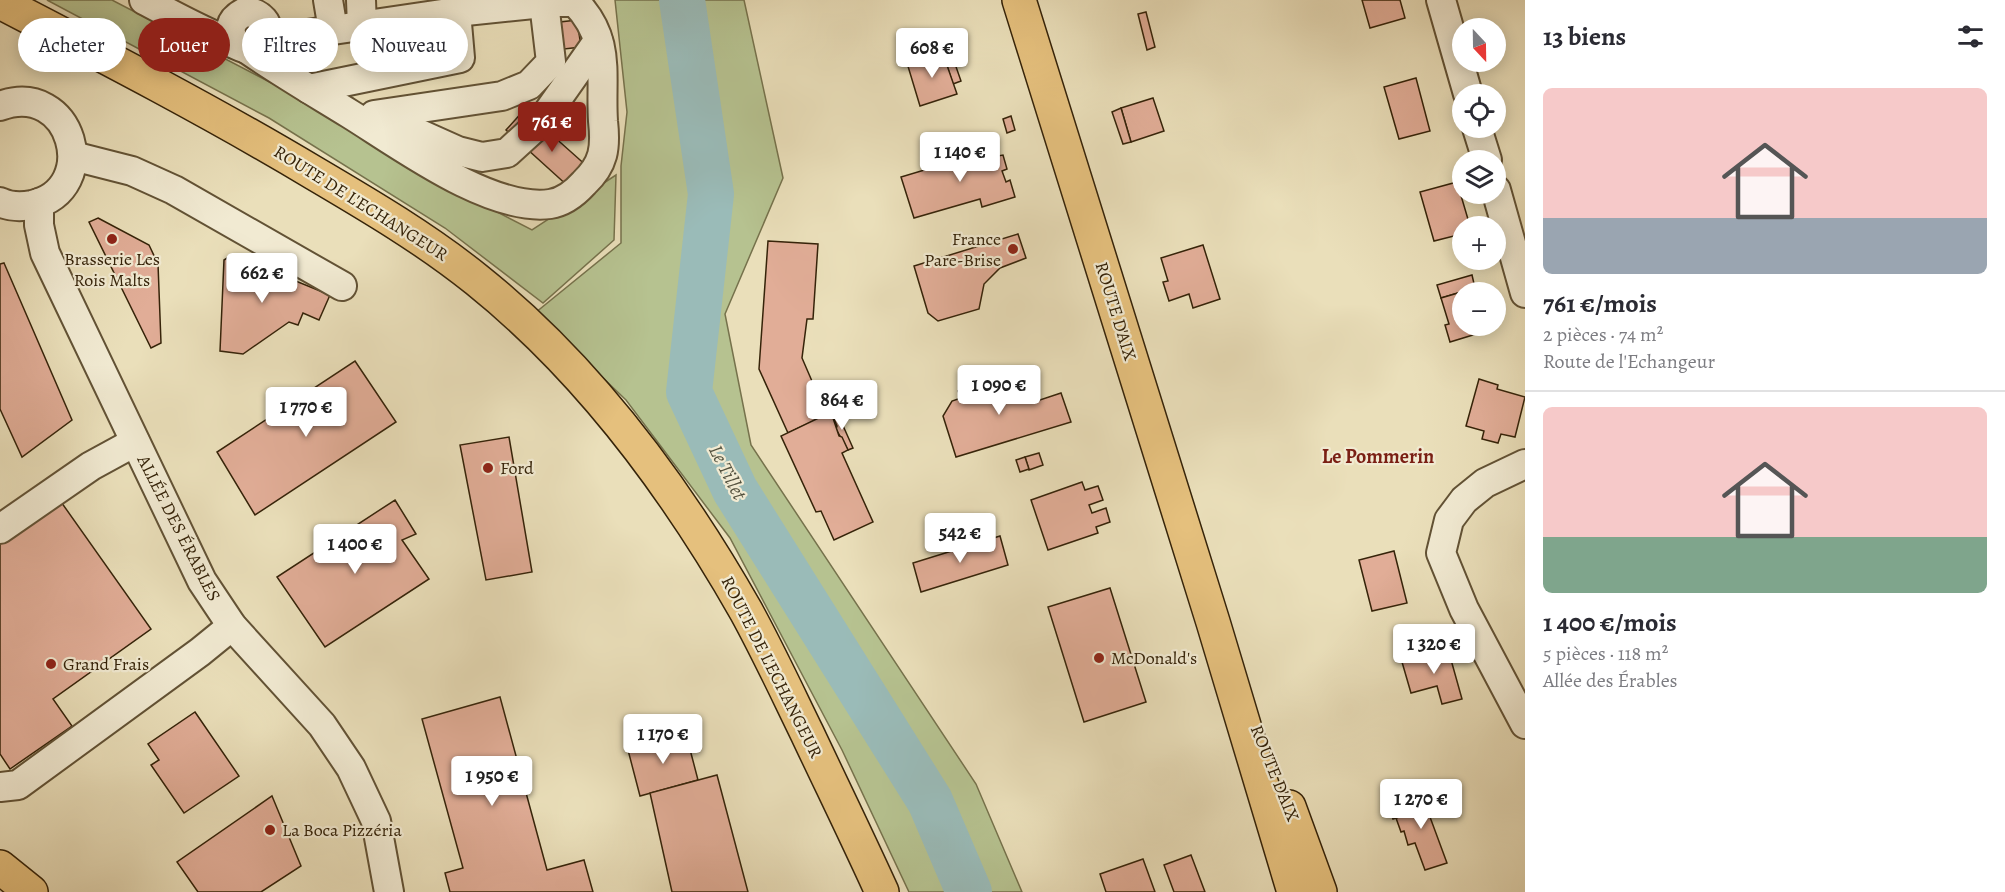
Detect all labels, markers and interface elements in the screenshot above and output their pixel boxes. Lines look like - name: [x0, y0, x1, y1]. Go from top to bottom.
- chip: Acheter: [18, 18, 126, 72]
- chip: Louer: [138, 18, 230, 72]
- chip: Filtres: [242, 18, 338, 72]
- chip: Nouveau: [350, 18, 468, 72]
- north arrow: [1452, 18, 1506, 72]
- map controls: [1452, 18, 1506, 336]
- text: 13 biens: [1543, 19, 1626, 54]
- icon: filters: [1954, 20, 1987, 53]
- pin: 608 €: [890, 28, 974, 79]
- text: 608 €: [910, 34, 954, 61]
- button: locate: [1452, 84, 1506, 138]
- pin: 761 €: [510, 102, 594, 153]
- text: 761 €: [532, 108, 572, 135]
- icon: home: [1711, 127, 1819, 235]
- pin: 1 140 €: [905, 132, 1015, 183]
- text: 1 140 €: [934, 138, 986, 165]
- street label: ROUTE DE L'ECHANGEUR: [269, 140, 453, 266]
- button: layers: [1452, 150, 1506, 204]
- button: +: [1452, 216, 1506, 270]
- place label: France Pare-Brise: [924, 227, 1001, 272]
- marker: Brasserie Les Rois Malts: [105, 232, 119, 246]
- marker: France Pare-Brise: [1006, 242, 1020, 256]
- place label: Brasserie Les Rois Malts: [64, 247, 160, 292]
- pin: 662 €: [220, 253, 304, 304]
- text: 662 €: [240, 259, 284, 286]
- street label: ROUTE D'AIX: [1090, 259, 1142, 363]
- button: −: [1452, 282, 1506, 336]
- text: 761 €/mois: [1543, 286, 1657, 321]
- text: 2 pièces · 74 m²: [1543, 321, 1663, 348]
- text: Route de l'Echangeur: [1543, 348, 1715, 375]
- pin: 1 090 €: [944, 365, 1054, 416]
- text: 1 090 €: [972, 371, 1026, 398]
- pin: 864 €: [800, 380, 884, 431]
- text: 864 €: [820, 386, 864, 413]
- pin: 1 770 €: [251, 387, 361, 438]
- text: 1 770 €: [280, 393, 332, 420]
- water label: Le Tillet: [702, 440, 753, 505]
- district label: Le Pommerin: [1322, 443, 1434, 470]
- icon: home: [1711, 446, 1819, 554]
- street label: ALLÉE DES ÉRABLES: [131, 450, 226, 605]
- place label: Ford: [500, 456, 534, 480]
- marker: Ford: [481, 461, 495, 475]
- pin: 542 €: [918, 513, 1002, 564]
- text: 542 €: [939, 519, 981, 546]
- pin: 1 400 €: [300, 524, 410, 575]
- text: 1 400 €: [327, 530, 383, 557]
- street label: ROUTE DE L'ECHANGEUR: [716, 572, 828, 762]
- text: 1 400 €/mois: [1543, 605, 1677, 640]
- pin: 1 320 €: [1379, 624, 1489, 675]
- text: 1 320 €: [1407, 630, 1461, 657]
- text: 5 pièces · 118 m²: [1543, 640, 1668, 667]
- place label: McDonald's: [1111, 646, 1197, 670]
- marker: McDonald's: [1092, 651, 1106, 665]
- place label: Grand Frais: [63, 652, 149, 676]
- marker: Grand Frais: [44, 657, 58, 671]
- text: Allée des Érables: [1543, 667, 1678, 694]
- pin: 1 170 €: [608, 714, 718, 765]
- text: 1 170 €: [637, 720, 689, 747]
- street label: ROUTE D'AIX: [1245, 721, 1305, 825]
- pin: 1 950 €: [437, 756, 547, 807]
- text: 1 950 €: [465, 762, 519, 789]
- pin: 1 270 €: [1366, 779, 1476, 830]
- text: 1 270 €: [1394, 785, 1448, 812]
- place label: La Boca Pizzéria: [282, 818, 402, 842]
- marker: La Boca Pizzéria: [263, 823, 277, 837]

